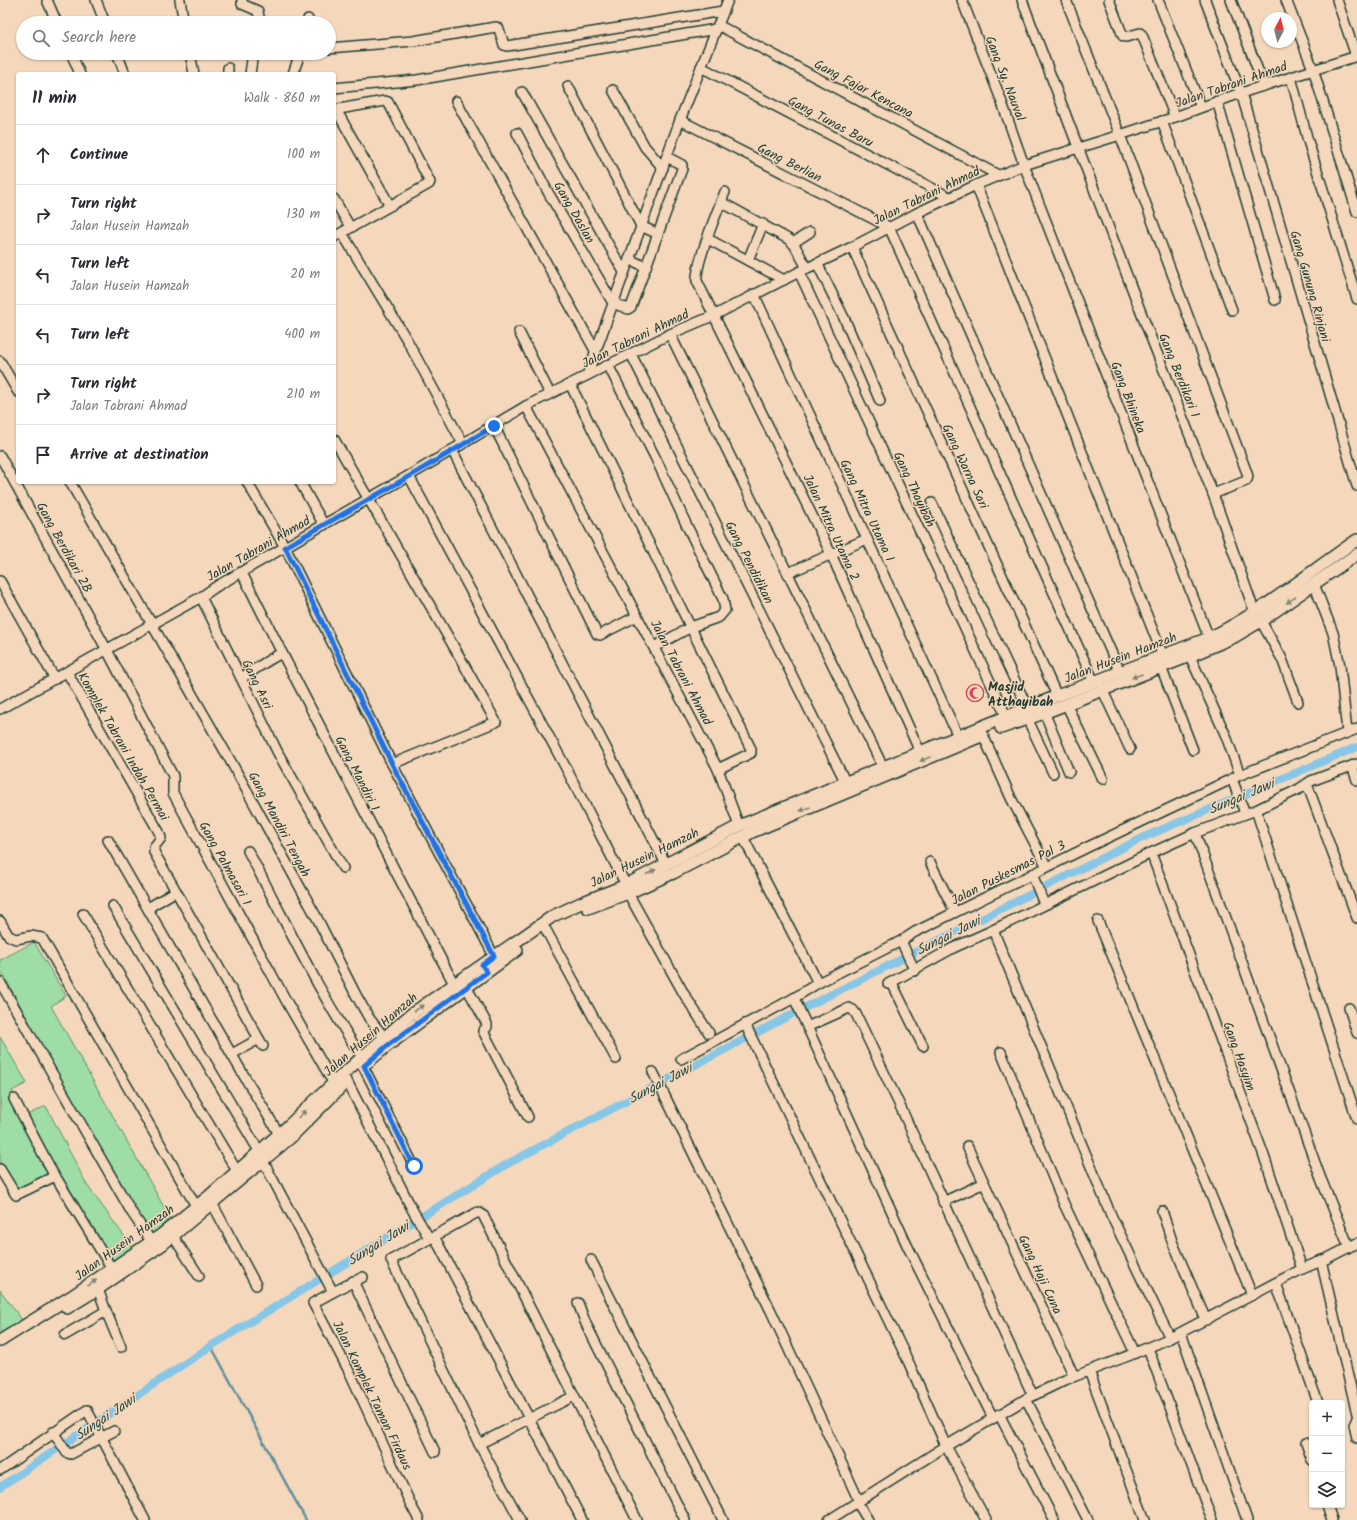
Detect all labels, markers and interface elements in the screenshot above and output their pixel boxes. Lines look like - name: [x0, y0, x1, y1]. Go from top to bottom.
- north arrow: [1261, 12, 1297, 48]
- search box: [16, 16, 336, 60]
- text: Search here: [62, 26, 136, 50]
- icon: search: [30, 27, 52, 49]
- street label: Gang Sy. Nauval: [979, 33, 1030, 124]
- street label: Gang Fajar Kencana: [810, 54, 917, 124]
- street label: Jalan Tabrani Ahmad: [1173, 56, 1291, 114]
- text: 11 min: [32, 85, 77, 112]
- text: Walk · 860 m: [244, 88, 320, 109]
- street label: Gang Tunas Baru: [784, 91, 878, 154]
- street label: Gang Berlian: [753, 138, 825, 189]
- text: Continue: [70, 143, 128, 167]
- icon: ahead: [32, 144, 54, 166]
- text: 100 m: [287, 144, 320, 165]
- street label: Jalan Tabrani Ahmad: [870, 161, 984, 231]
- street label: Gang Daslan: [547, 178, 600, 248]
- text: Turn right: [70, 192, 137, 216]
- icon: right: [32, 204, 54, 226]
- text: 130 m: [286, 204, 320, 225]
- text: Jalan Husein Hamzah: [70, 216, 189, 237]
- street label: Gang Gunung Rinjani: [1284, 228, 1336, 345]
- text: Turn left: [70, 252, 130, 276]
- icon: left: [32, 264, 54, 286]
- text: 20 m: [290, 264, 320, 285]
- text: Jalan Husein Hamzah: [70, 276, 189, 297]
- street label: Jalan Tabrani Ahmad: [579, 304, 693, 374]
- text: Turn left: [70, 323, 130, 347]
- icon: left: [32, 324, 54, 346]
- text: 400 m: [284, 324, 320, 345]
- street label: Gang Berdikari 1: [1152, 330, 1205, 421]
- street label: Gang Bhineka: [1104, 358, 1151, 437]
- text: Turn right: [70, 372, 137, 396]
- icon: right: [32, 384, 54, 406]
- text: 210 m: [286, 384, 320, 405]
- text: Jalan Tabrani Ahmad: [70, 396, 187, 417]
- route end: [485, 417, 503, 435]
- street label: Gang Warna Sari: [936, 421, 994, 513]
- text: Arrive at destination: [70, 443, 209, 467]
- icon: arrive: [32, 444, 54, 466]
- street label: Gang Thayibah: [887, 448, 940, 531]
- street label: Gang Mitra Utama 1: [834, 456, 900, 565]
- street label: Jalan Mitra Utama 2: [797, 471, 865, 585]
- street label: Gang Berdikari 2B: [30, 498, 97, 597]
- street label: Jalan Tabrani Ahmad: [203, 511, 315, 588]
- street label: Gang Pendidikan: [719, 518, 779, 608]
- one-way arrow: [1285, 596, 1296, 604]
- street label: Jalan Tabrani Ahmad: [644, 616, 718, 730]
- street label: Jalan Husein Hamzah: [1061, 627, 1180, 690]
- street label: Gang Asri: [236, 656, 278, 714]
- street label: Komplek Tabrani Indah Permai: [71, 669, 174, 826]
- one-way arrow: [1131, 673, 1143, 679]
- place label: Masjid Atthayibah: [988, 677, 1053, 713]
- mosque icon: Masjid Atthayibah: [965, 683, 985, 703]
- street label: Gang Mandiri 1: [329, 732, 385, 815]
- one-way arrow: [920, 756, 931, 762]
- street label: Gang Mandiri Tengah: [242, 768, 315, 881]
- water label: Sungai Jawi: [1205, 772, 1280, 821]
- one-way arrow: [799, 807, 811, 813]
- street label: Gang Palmasari I: [193, 818, 257, 910]
- street label: Jalan Husein Hamzah: [587, 823, 703, 894]
- street label: Jalan Puskesmas Pal 3: [948, 835, 1070, 911]
- one-way arrow: [645, 869, 657, 875]
- water label: Sungai Jawi: [912, 909, 987, 962]
- street label: Jalan Husein Hamzah: [319, 988, 423, 1082]
- one-way arrow: [414, 1004, 425, 1012]
- street label: Gang Hasyim: [1216, 1019, 1261, 1094]
- water label: Sungai Jawi: [625, 1057, 699, 1110]
- one-way arrow: [297, 1109, 307, 1118]
- route start: [405, 1157, 423, 1175]
- street label: Jalan Husein Hamzah: [71, 1200, 179, 1287]
- water label: Sungai Jawi: [343, 1215, 416, 1272]
- street label: Gang Haji Cuna: [1012, 1231, 1067, 1318]
- one-way arrow: [87, 1279, 97, 1287]
- street label: Jalan Komplek Taman Firdaus: [326, 1317, 417, 1475]
- water label: Sungai Jawi: [71, 1388, 143, 1446]
- map controls: [1309, 1400, 1345, 1508]
- button: +: [1309, 1400, 1345, 1436]
- button: −: [1309, 1436, 1345, 1472]
- button: layers: [1309, 1472, 1345, 1508]

